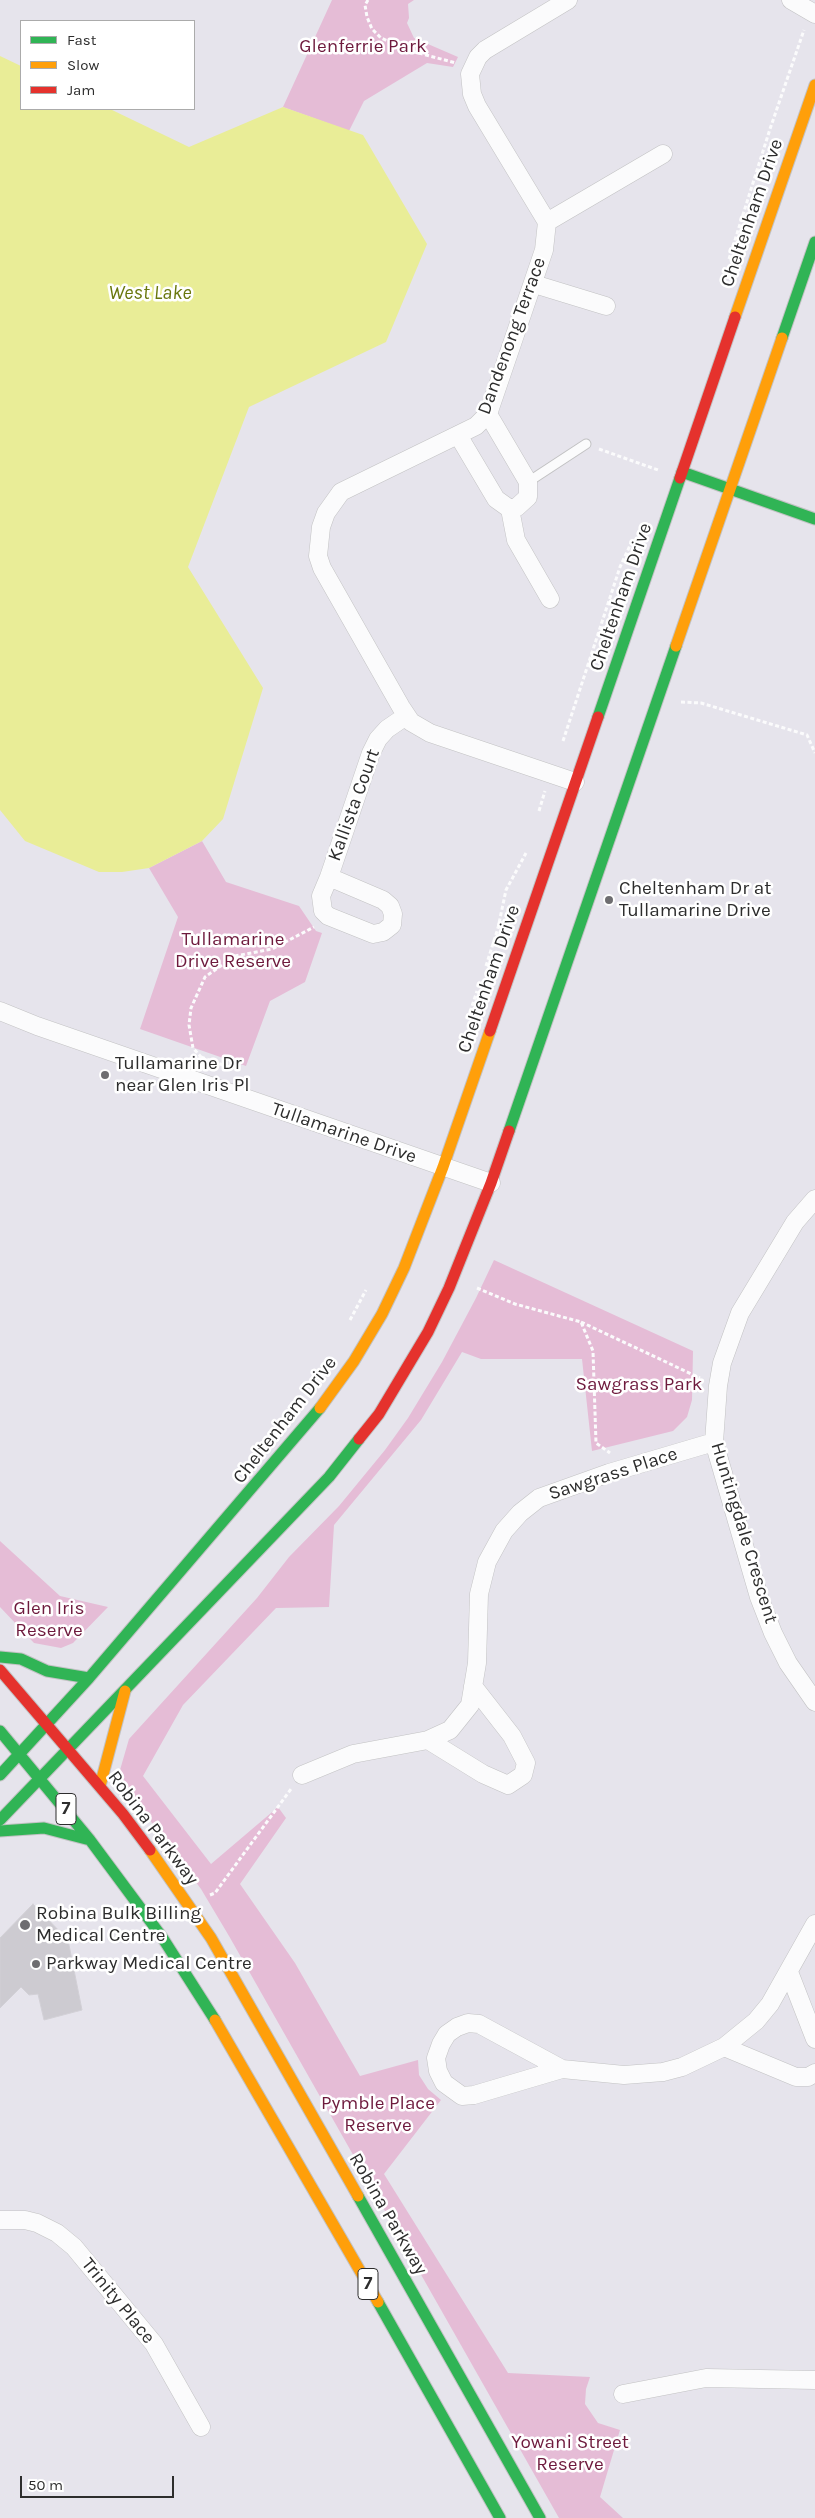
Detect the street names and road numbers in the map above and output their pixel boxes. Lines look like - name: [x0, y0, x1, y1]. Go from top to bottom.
- street label: Cheltenham Drive: [716, 136, 788, 290]
- street label: Dandenong Terrace: [473, 254, 551, 418]
- street label: Cheltenham Drive: [585, 520, 657, 674]
- street label: Kallista Court: [323, 746, 385, 864]
- street label: Cheltenham Drive: [453, 902, 525, 1056]
- street label: Tullamarine Drive: [269, 1098, 419, 1168]
- street label: Cheltenham Drive: [228, 1352, 342, 1488]
- street label: Huntingdale Crescent: [706, 1440, 782, 1626]
- street label: Sawgrass Place: [546, 1442, 680, 1506]
- street label: Robina Parkway: [103, 1766, 203, 1890]
- road number: 7: [56, 1794, 76, 1825]
- street label: Robina Parkway: [344, 2149, 432, 2279]
- street label: Trinity Place: [76, 2253, 160, 2349]
- road number: 7: [358, 2268, 378, 2300]

